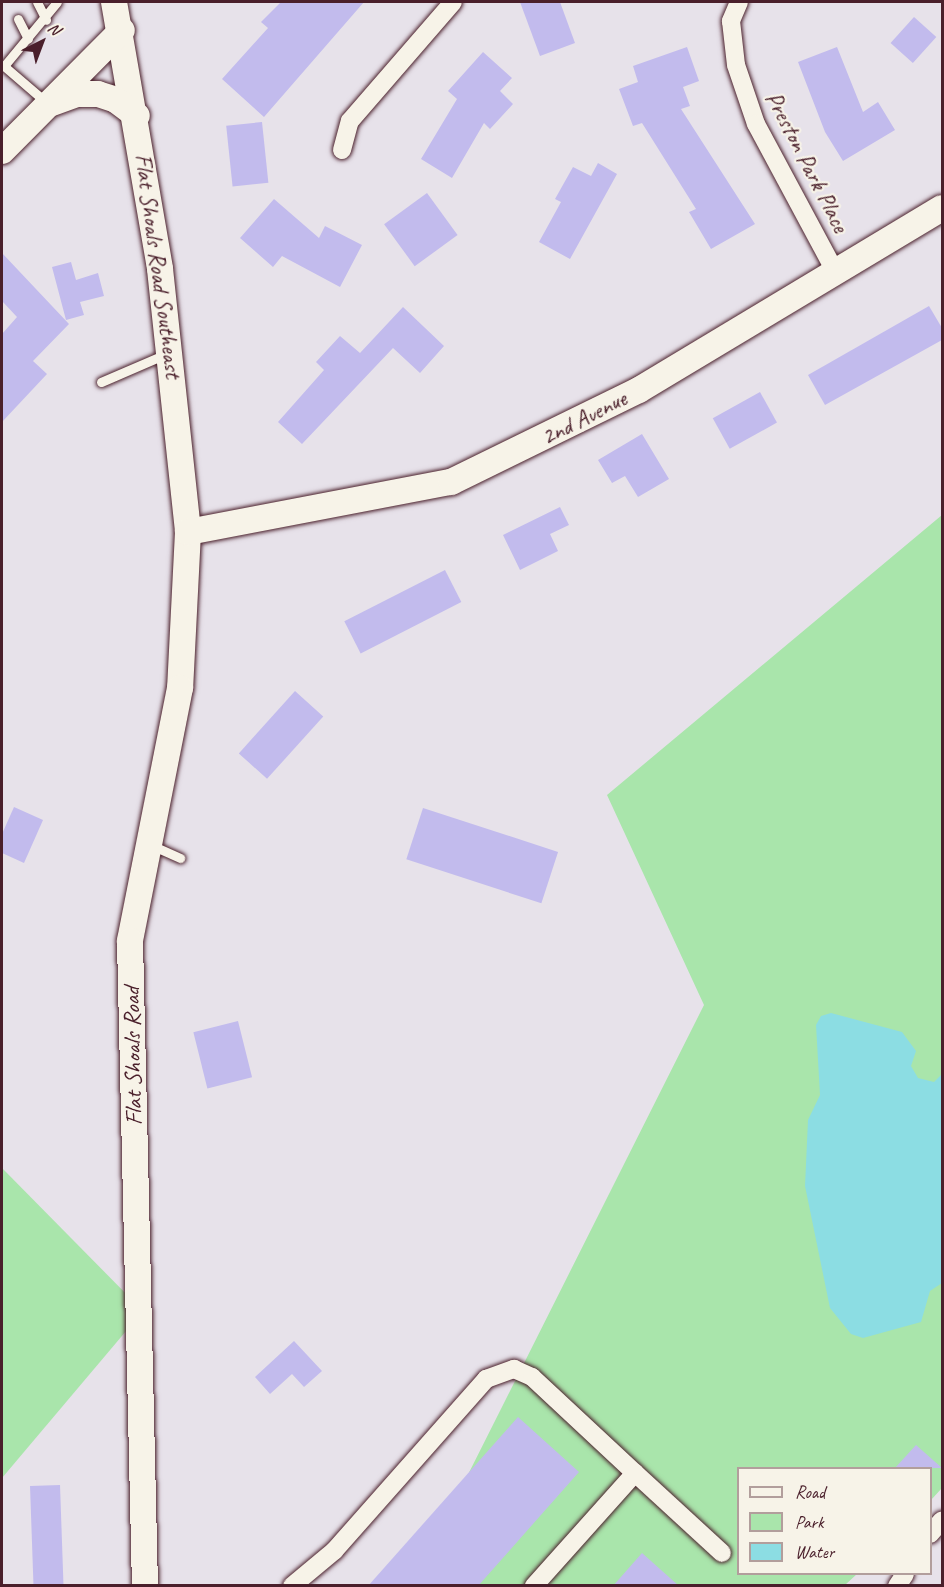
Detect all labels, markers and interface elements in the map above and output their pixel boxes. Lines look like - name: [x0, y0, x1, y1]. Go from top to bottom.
- north arrow: [12, 12, 72, 72]
- text: N: [44, 18, 64, 39]
- street label: Preston Park Place: [759, 86, 855, 238]
- street label: Flat Shoals Road Southeast: [128, 152, 188, 380]
- street label: 2nd Avenue: [536, 384, 632, 452]
- street label: Flat Shoals Road: [117, 986, 149, 1126]
- legend: [737, 1467, 932, 1575]
- text: Road: [795, 1481, 825, 1503]
- text: Park: [795, 1511, 824, 1533]
- text: Water: [795, 1541, 834, 1563]

